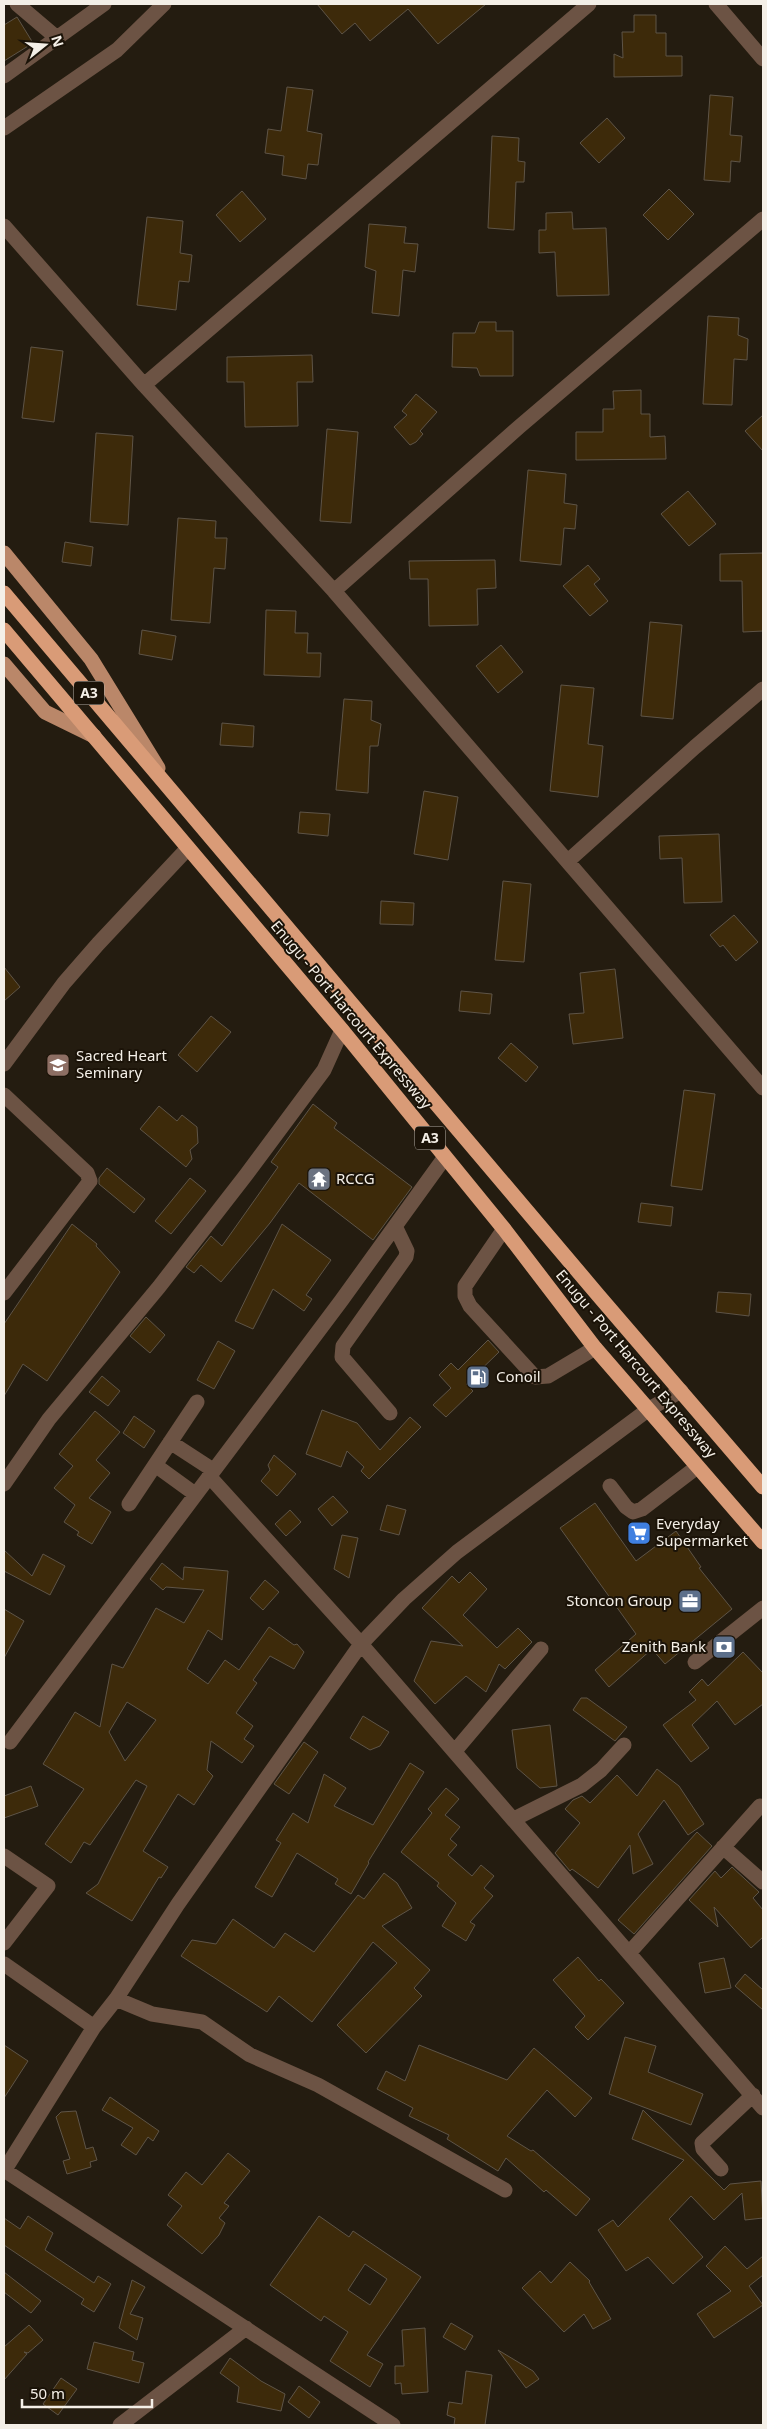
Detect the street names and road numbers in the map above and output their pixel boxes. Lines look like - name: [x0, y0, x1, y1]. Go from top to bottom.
- road number: A3: [74, 681, 104, 704]
- street label: Enugu - Port Harcourt Expressway: [267, 916, 437, 1113]
- road number: A3: [415, 1126, 445, 1150]
- street label: Enugu - Port Harcourt Expressway: [552, 1265, 722, 1462]

